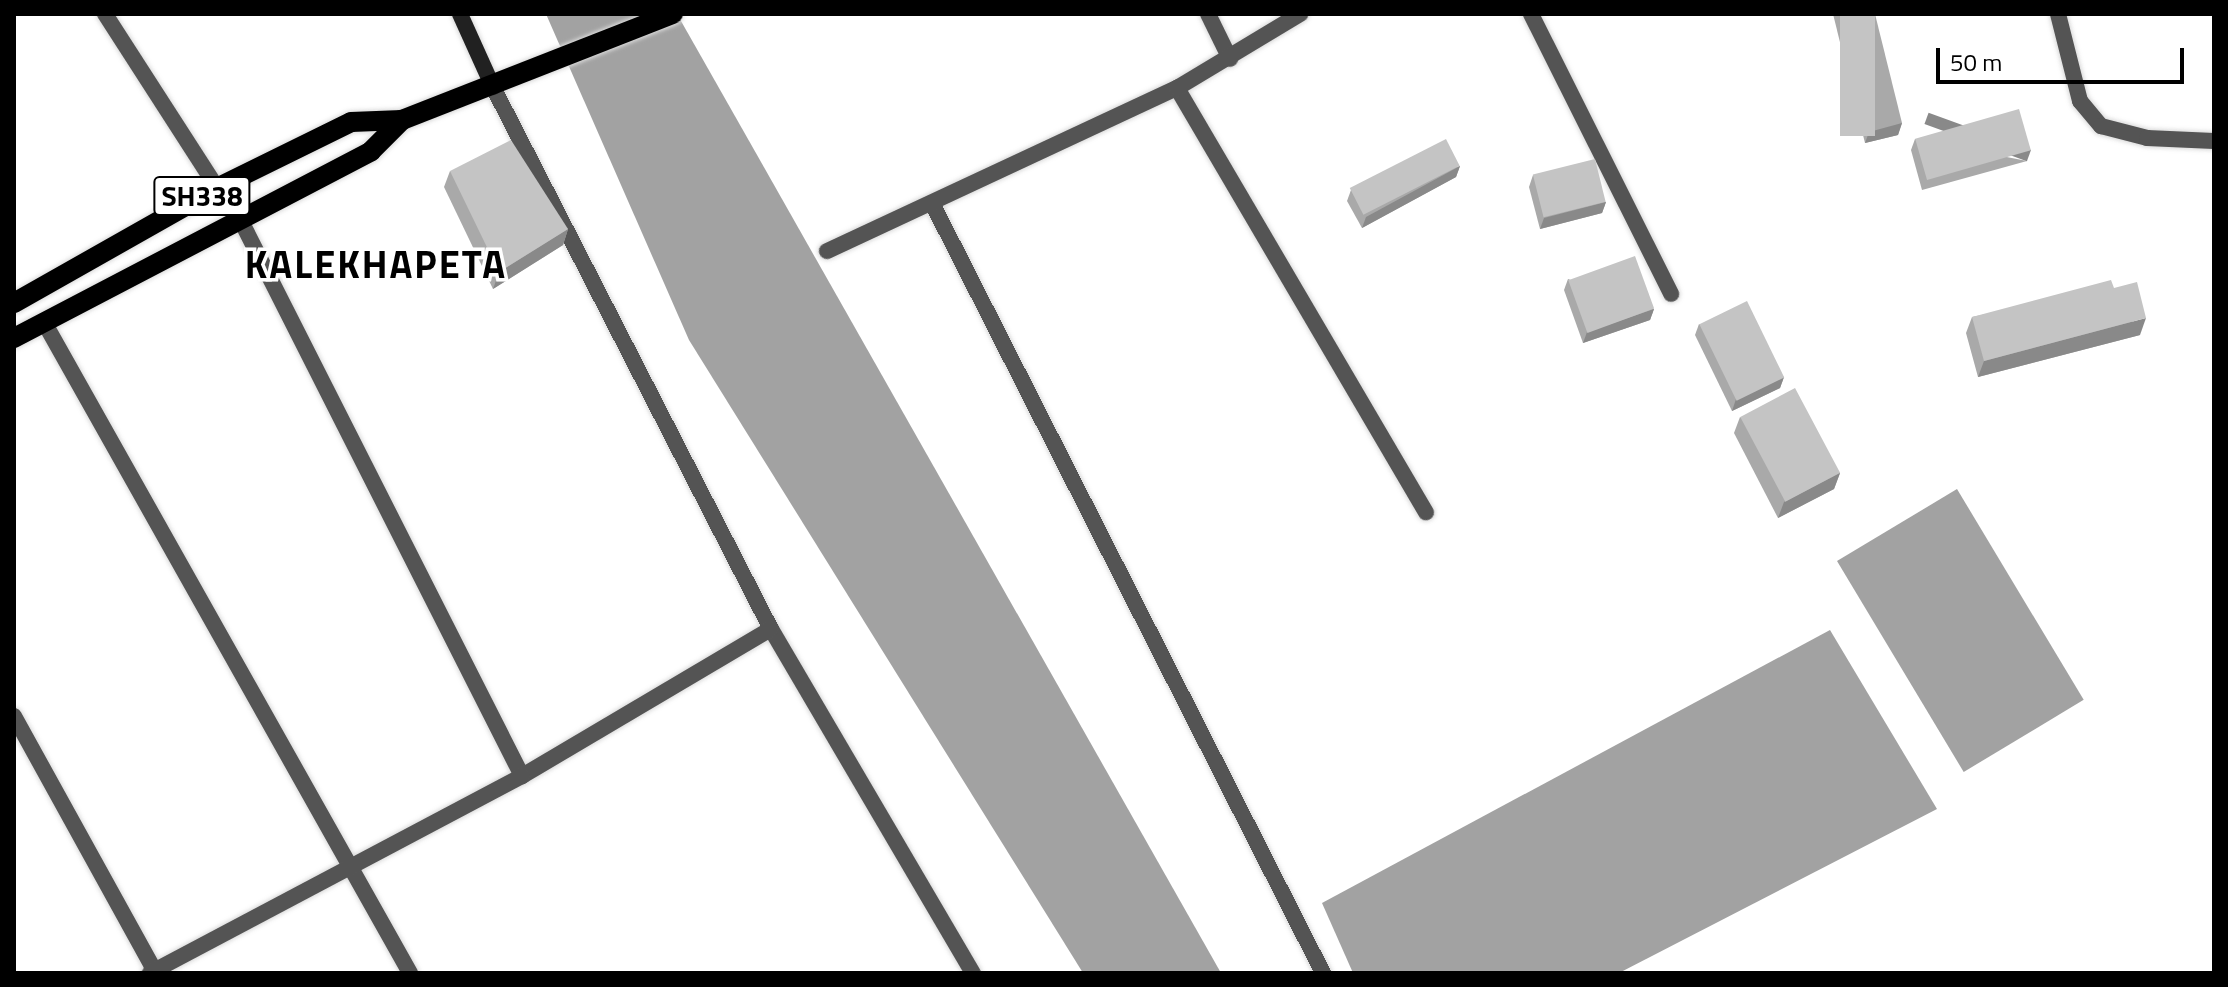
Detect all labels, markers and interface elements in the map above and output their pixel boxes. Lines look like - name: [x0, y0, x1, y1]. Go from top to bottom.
- scale bar: [1940, 32, 2188, 82]
- text: 50 m: [1950, 44, 2002, 80]
- road number: SH338: [152, 172, 252, 220]
- district label: KALEKHAPETA: [245, 242, 507, 288]

